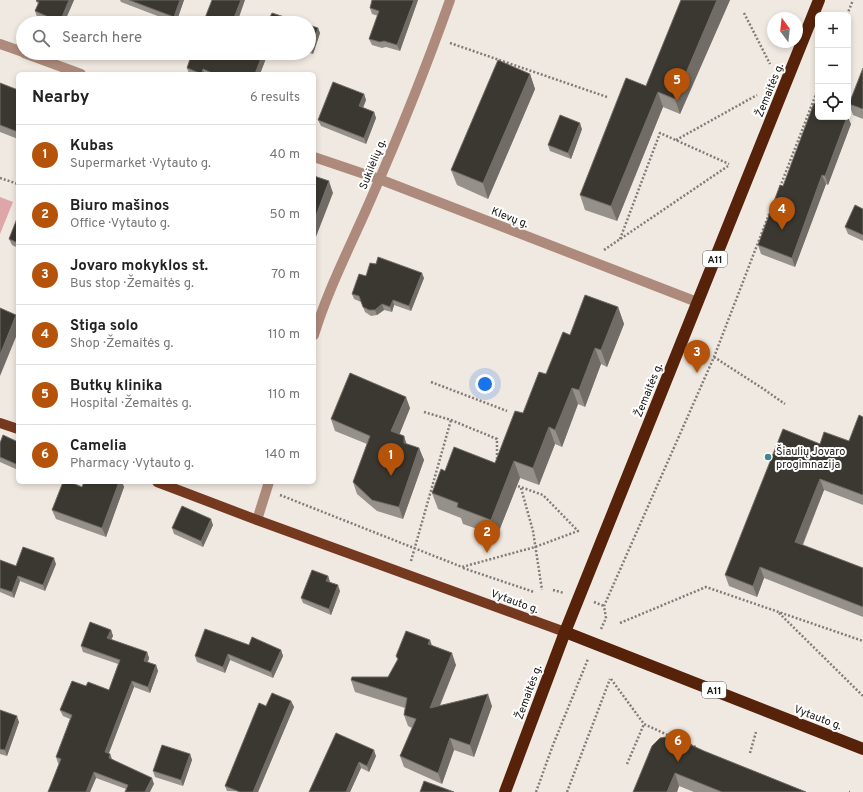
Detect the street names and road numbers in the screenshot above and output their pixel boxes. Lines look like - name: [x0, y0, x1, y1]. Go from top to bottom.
- street label: Žemaitės g.: [752, 61, 787, 119]
- street label: Sukilėlių g.: [356, 137, 389, 192]
- street label: Klevų g.: [489, 204, 530, 231]
- road number: A11: [703, 251, 727, 267]
- street label: Žemaitės g.: [631, 361, 666, 419]
- street label: Vytauto g.: [489, 587, 541, 617]
- street label: Žemaitės g.: [512, 663, 545, 722]
- road number: A11: [702, 682, 726, 698]
- street label: Vytauto g.: [792, 702, 844, 733]

